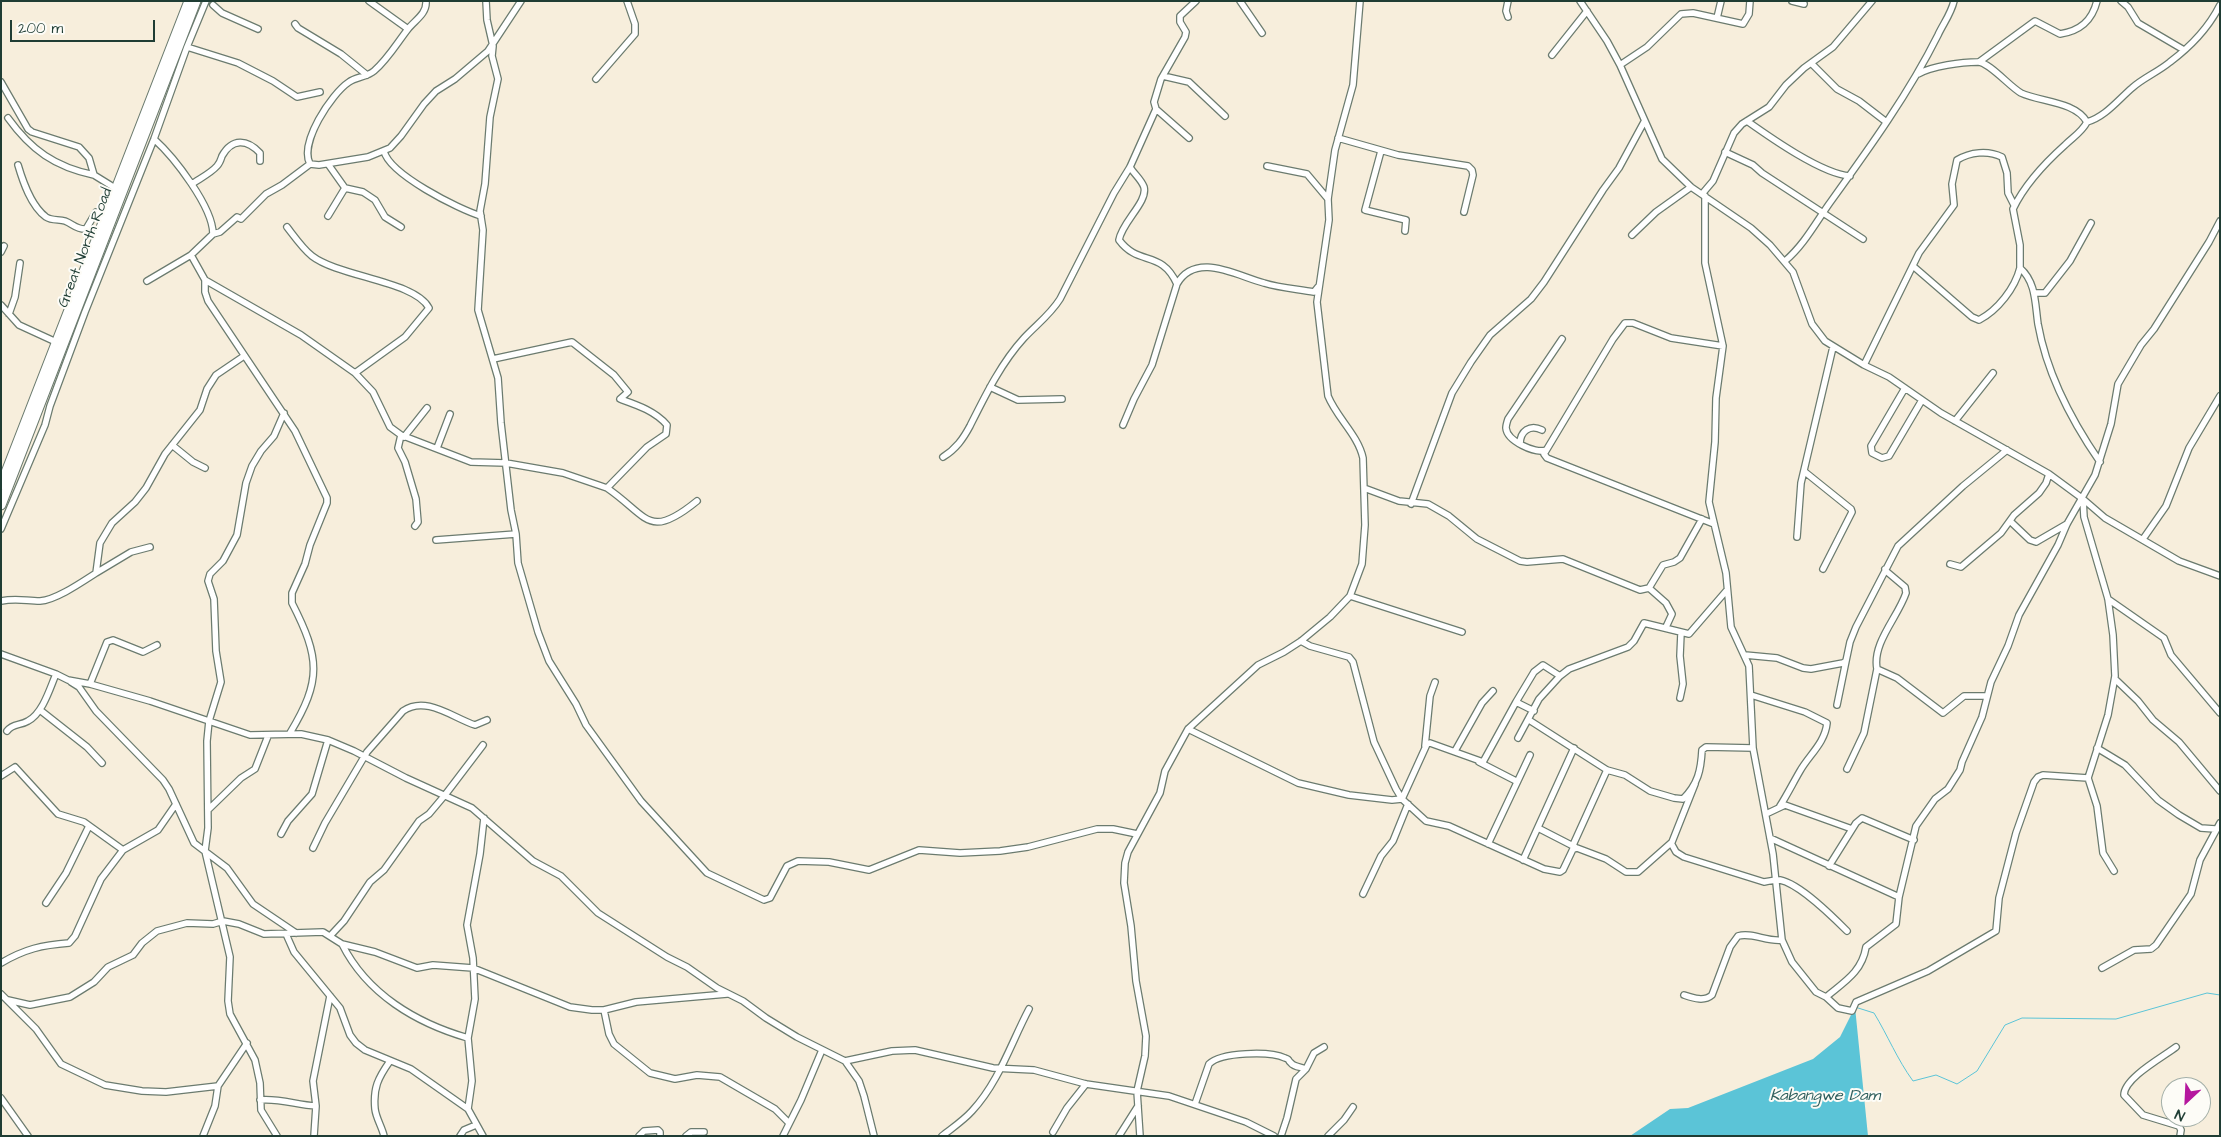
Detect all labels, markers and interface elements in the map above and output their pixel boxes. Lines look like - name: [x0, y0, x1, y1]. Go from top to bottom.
- scale bar: [12, 10, 158, 42]
- text: 200 m: [18, 18, 63, 39]
- street label: Great North Road: [55, 186, 117, 310]
- north arrow: [2161, 1077, 2211, 1127]
- water label: Kabangwe Dam: [1770, 1087, 1880, 1107]
- text: N: [2172, 1104, 2188, 1126]

